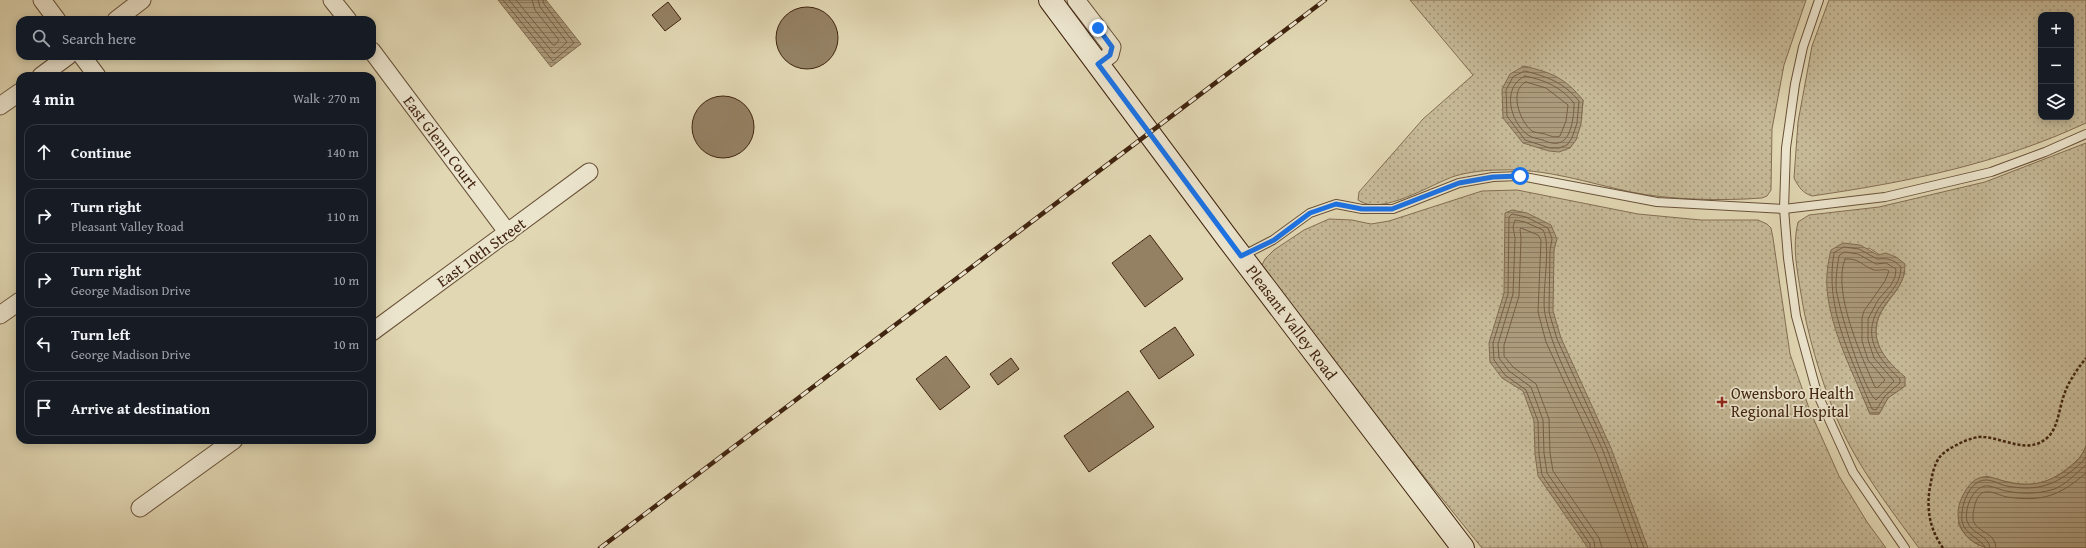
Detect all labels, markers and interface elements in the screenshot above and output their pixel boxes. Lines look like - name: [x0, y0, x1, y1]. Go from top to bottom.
- map controls: [2038, 12, 2074, 120]
- button: +: [2038, 12, 2074, 48]
- search box: [16, 16, 376, 60]
- route end: [1089, 19, 1107, 37]
- icon: search: [30, 27, 52, 49]
- text: Search here: [62, 28, 136, 49]
- button: −: [2038, 48, 2074, 84]
- button: layers: [2038, 84, 2074, 120]
- text: 4 min: [32, 86, 74, 111]
- text: Walk · 270 m: [293, 89, 360, 108]
- street label: East Glenn Court: [398, 90, 484, 194]
- icon: ahead: [33, 141, 55, 163]
- text: Continue: [71, 142, 132, 163]
- text: 140 m: [327, 143, 359, 162]
- route start: [1511, 167, 1529, 185]
- text: Turn right: [71, 196, 142, 217]
- icon: right: [33, 205, 55, 227]
- text: 110 m: [327, 207, 359, 226]
- street label: East 10th Street: [431, 211, 531, 293]
- text: Pleasant Valley Road: [71, 217, 184, 236]
- street label: Pleasant Valley Road: [1241, 259, 1344, 385]
- text: Turn right: [71, 260, 142, 281]
- icon: right: [33, 269, 55, 291]
- text: 10 m: [333, 271, 359, 290]
- text: George Madison Drive: [71, 281, 191, 300]
- text: Turn left: [71, 324, 130, 345]
- icon: left: [33, 333, 55, 355]
- text: 10 m: [333, 335, 359, 354]
- text: George Madison Drive: [71, 345, 191, 364]
- place label: Owensboro Health Regional Hospital: [1731, 381, 1854, 423]
- marker: Owensboro Health Regional Hospital: [1716, 396, 1728, 408]
- icon: arrive: [33, 397, 55, 419]
- text: Arrive at destination: [71, 398, 210, 419]

